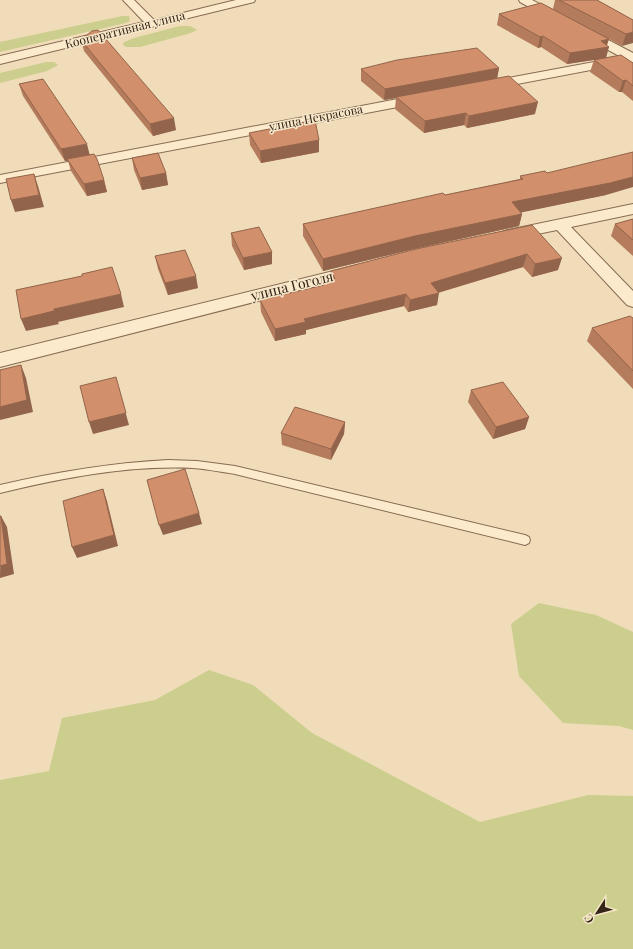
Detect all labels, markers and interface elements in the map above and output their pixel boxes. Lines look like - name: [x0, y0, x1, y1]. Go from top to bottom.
- street label: Кооперативная улица: [63, 6, 187, 52]
- street label: улица Некрасова: [267, 100, 364, 134]
- street label: улица Гоголя: [248, 266, 336, 305]
- north arrow: [577, 893, 617, 933]
- text: С: [580, 911, 597, 927]

